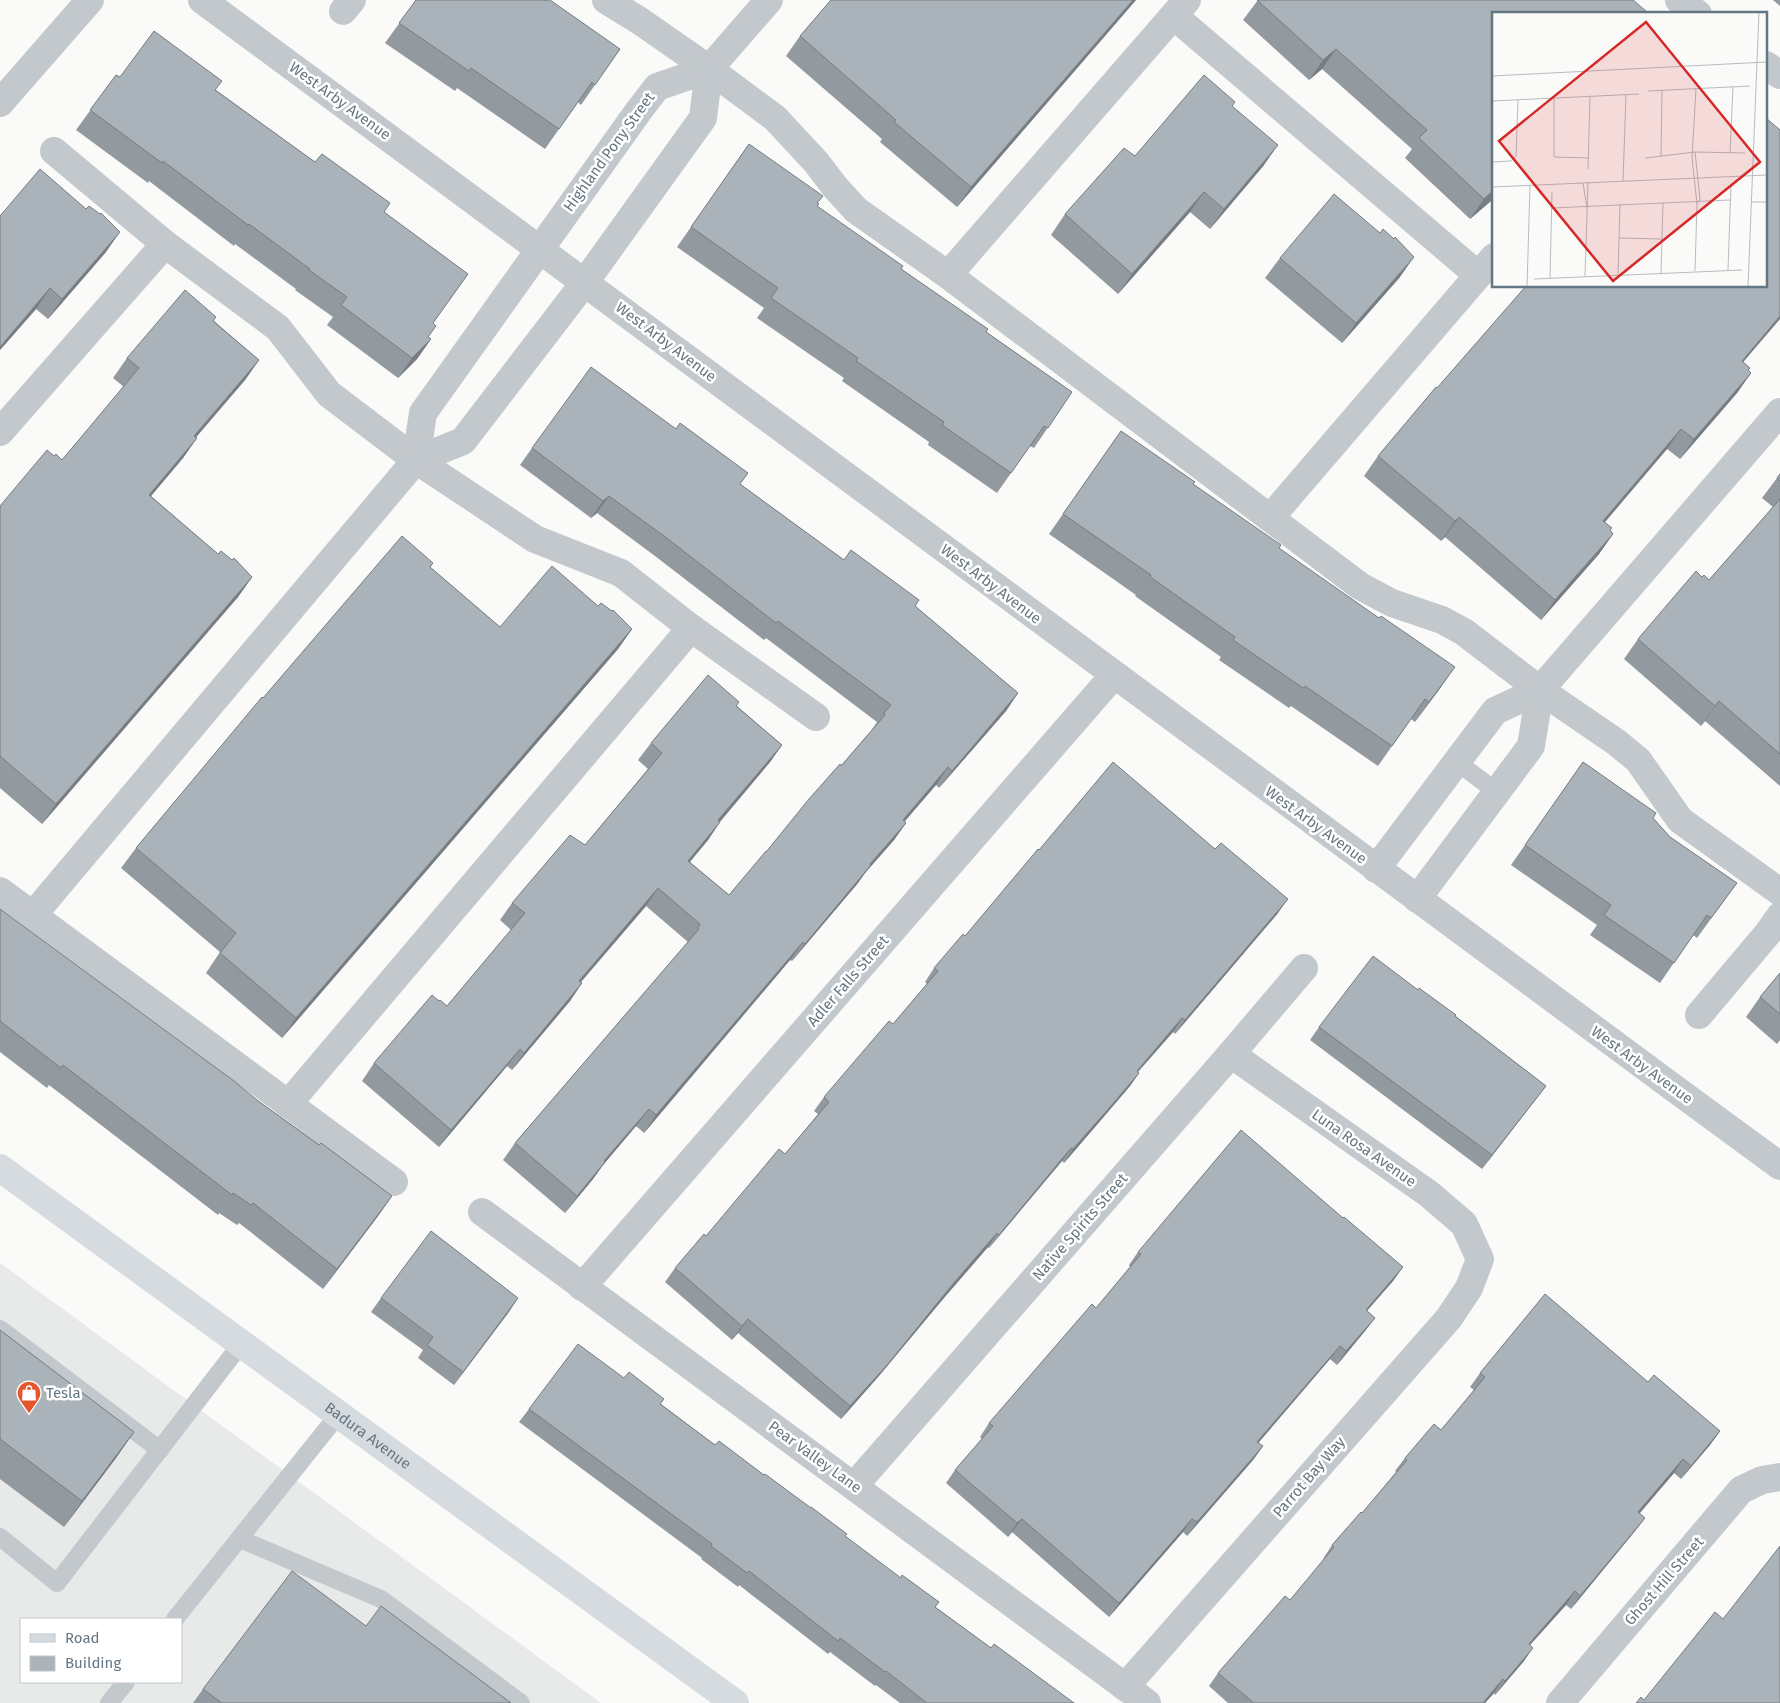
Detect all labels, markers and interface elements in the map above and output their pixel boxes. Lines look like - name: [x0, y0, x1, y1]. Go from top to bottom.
- inset map: [1492, 12, 1768, 288]
- street label: West Arby Avenue: [286, 58, 394, 144]
- street label: Highland Pony Street: [560, 88, 659, 215]
- street label: West Arby Avenue: [612, 298, 720, 386]
- street label: West Arby Avenue: [937, 540, 1045, 628]
- street label: West Arby Avenue: [1262, 782, 1370, 868]
- street label: Adler Falls Street: [804, 931, 893, 1030]
- street label: West Arby Avenue: [1588, 1022, 1696, 1108]
- street label: Luna Rosa Avenue: [1308, 1105, 1420, 1191]
- street label: Native Spirits Street: [1029, 1169, 1132, 1284]
- shop icon: Tesla: [16, 1380, 42, 1414]
- place label: Tesla: [46, 1384, 81, 1402]
- street label: Badura Avenue: [321, 1398, 415, 1473]
- street label: Pear Valley Lane: [765, 1417, 865, 1497]
- street label: Parrot Bay Way: [1269, 1433, 1349, 1521]
- street label: Ghost Hill Street: [1621, 1533, 1708, 1629]
- legend: [20, 1618, 182, 1683]
- text: Road: [65, 1629, 100, 1647]
- text: Building: [65, 1654, 121, 1672]

